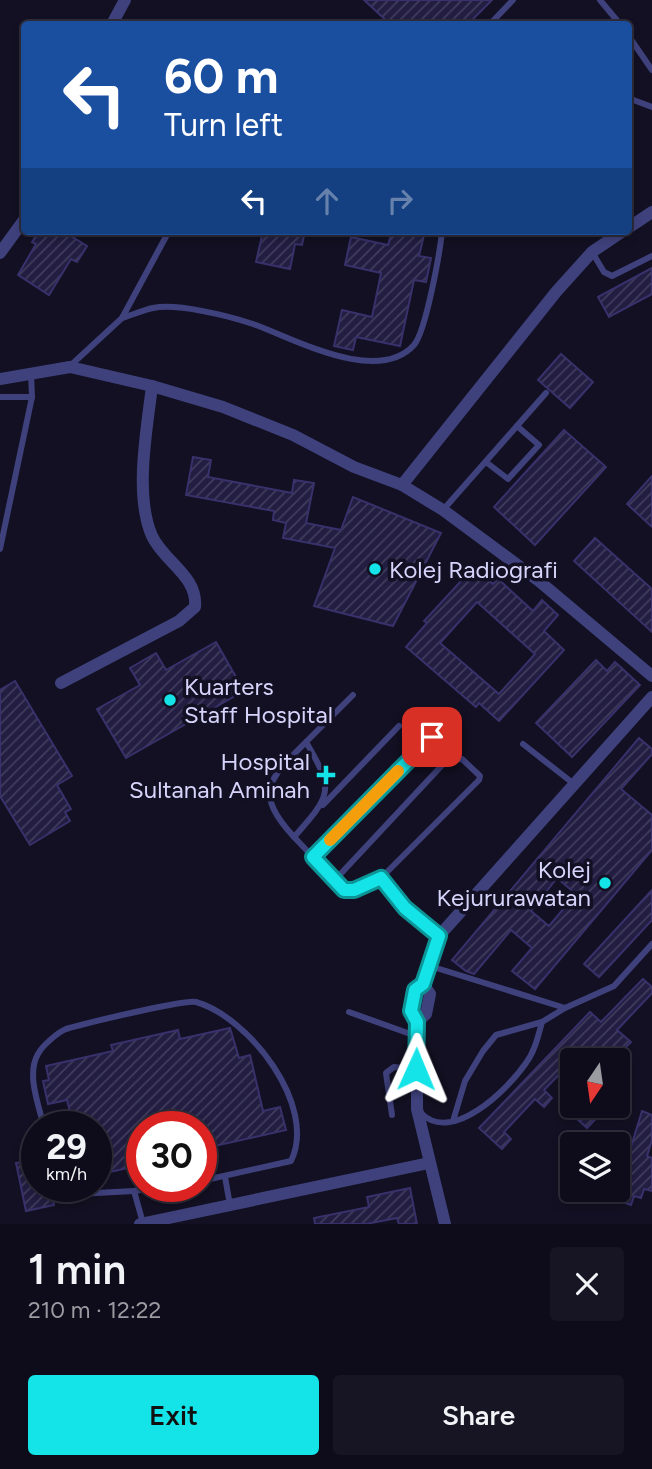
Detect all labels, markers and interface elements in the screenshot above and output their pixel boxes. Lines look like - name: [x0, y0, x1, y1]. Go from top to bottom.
- text: 60 m: [164, 46, 279, 105]
- icon: left: [49, 49, 140, 140]
- text: Turn left: [164, 106, 283, 144]
- icon: left: [235, 182, 273, 220]
- icon: ahead: [308, 182, 346, 220]
- icon: right: [381, 182, 419, 220]
- place label: Kolej Radiografi: [389, 555, 558, 584]
- marker: Kolej Radiografi: [367, 561, 383, 577]
- place label: Kuarters Staff Hospital: [184, 672, 333, 729]
- marker: Kuarters Staff Hospital: [162, 692, 178, 708]
- pin: [402, 707, 462, 767]
- icon: arrive: [413, 718, 451, 756]
- place label: Hospital Sultanah Aminah: [129, 747, 310, 804]
- marker: Hospital Sultanah Aminah: [316, 765, 336, 785]
- place label: Kolej Kejururawatan: [437, 855, 591, 912]
- marker: Kolej Kejururawatan: [597, 875, 613, 891]
- position arrow: [379, 1032, 453, 1106]
- north arrow: [560, 1048, 630, 1118]
- map controls: [560, 1048, 630, 1202]
- speed limit sign: 30: [126, 1111, 217, 1202]
- text: 29: [46, 1126, 87, 1168]
- button: layers: [560, 1132, 630, 1202]
- text: km/h: [46, 1163, 87, 1185]
- text: 1 min: [28, 1244, 126, 1295]
- button: close: [550, 1247, 624, 1321]
- text: 210 m · 12:22: [28, 1296, 161, 1324]
- button: Exit: [28, 1375, 319, 1455]
- button: Share: [333, 1375, 624, 1455]

